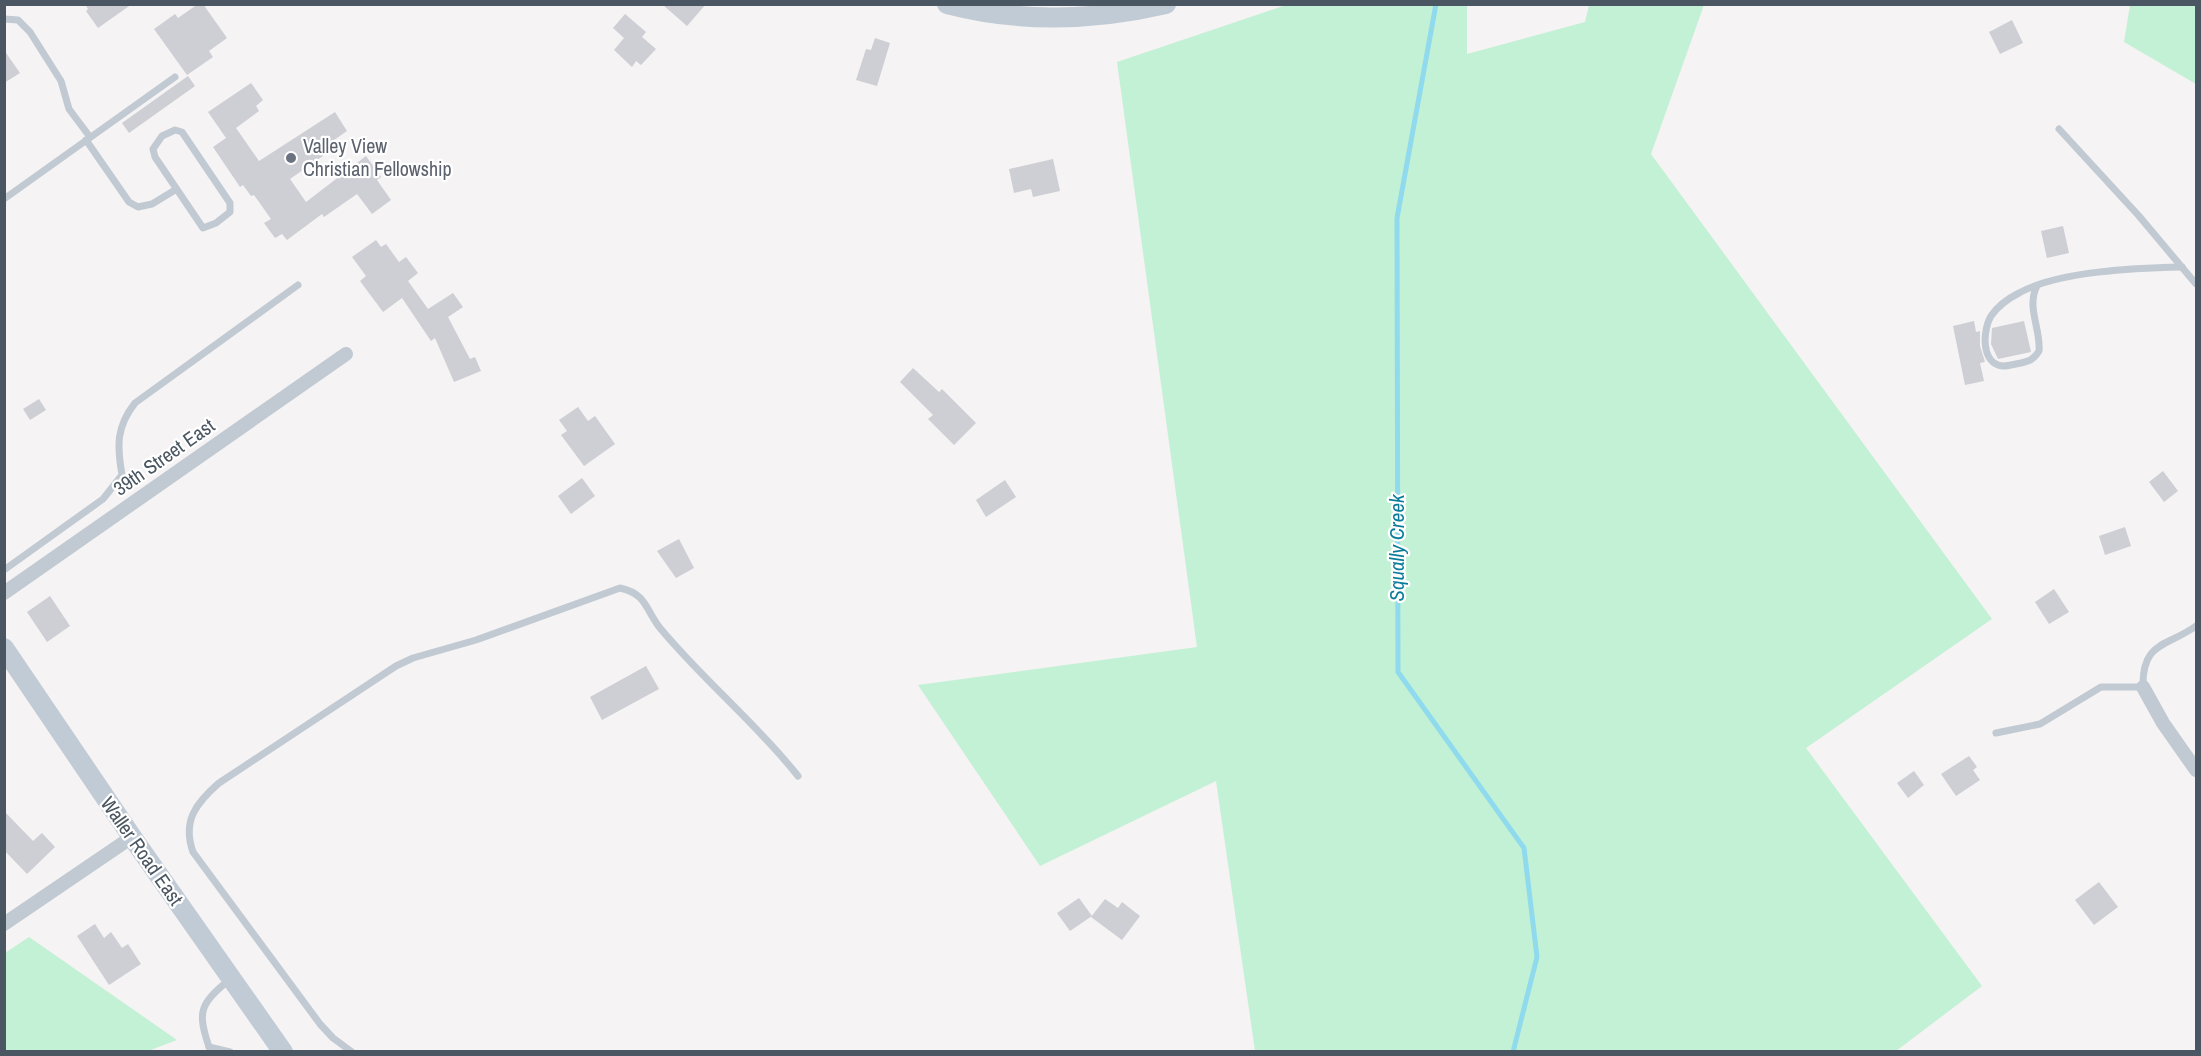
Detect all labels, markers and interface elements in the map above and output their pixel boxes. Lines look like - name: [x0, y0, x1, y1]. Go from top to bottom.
- place label: Valley View Christian Fellowship: [303, 132, 452, 182]
- marker: Valley View Christian Fellowship: [284, 151, 298, 165]
- street label: 39th Street East: [108, 412, 220, 501]
- water label: Squally Creek: [1382, 493, 1411, 602]
- street label: Waller Road East: [95, 791, 190, 911]

